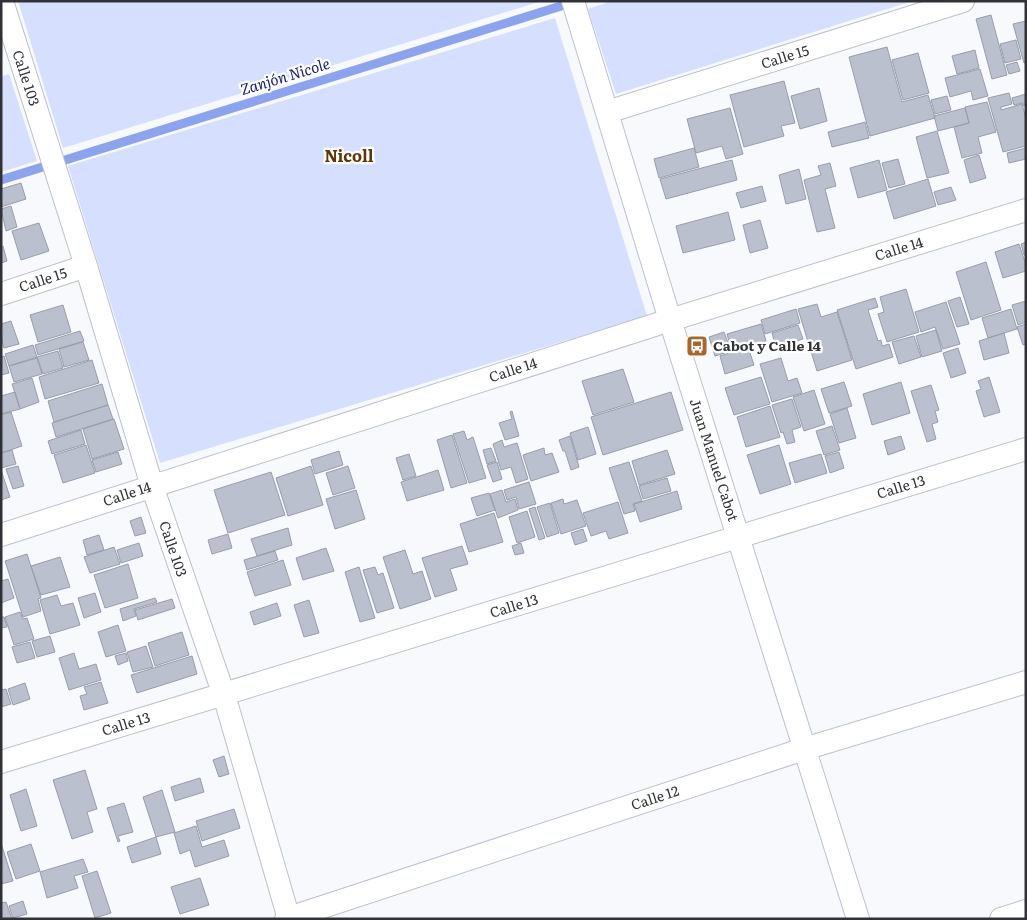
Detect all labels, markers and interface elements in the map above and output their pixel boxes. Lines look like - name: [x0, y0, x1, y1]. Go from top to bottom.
- street label: Calle 15: [758, 39, 811, 73]
- street label: Calle 103: [9, 47, 45, 108]
- water label: Zanjón Nicole: [237, 51, 332, 100]
- district label: Nicoll: [325, 143, 374, 167]
- street label: Calle 14: [872, 231, 925, 265]
- street label: Calle 15: [16, 262, 69, 296]
- bus stop icon: Cabot y Calle 14: [685, 334, 709, 358]
- place label: Cabot y Calle 14: [713, 335, 822, 355]
- street label: Calle 14: [486, 352, 540, 386]
- street label: Juan Manuel Cabot: [686, 396, 744, 524]
- street label: Calle 13: [874, 469, 927, 503]
- street label: Calle 14: [100, 476, 154, 510]
- street label: Calle 103: [155, 518, 193, 579]
- street label: Calle 13: [487, 588, 540, 622]
- street label: Calle 13: [99, 706, 152, 740]
- street label: Calle 12: [628, 780, 681, 814]

